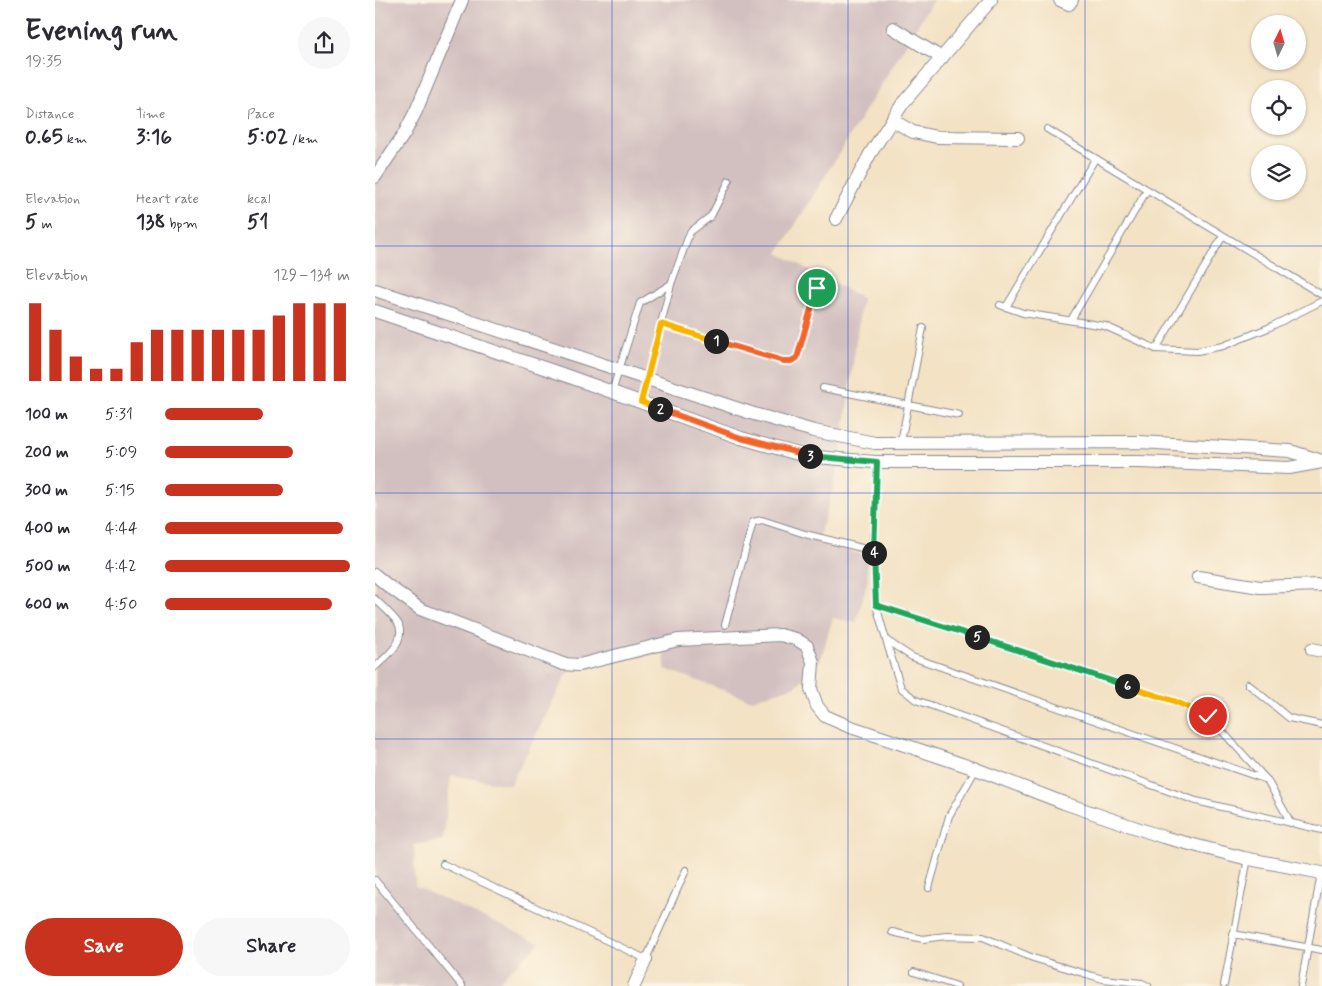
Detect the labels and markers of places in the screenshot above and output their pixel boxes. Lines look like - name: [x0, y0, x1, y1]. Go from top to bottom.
- pin: [796, 267, 838, 309]
- pin: 1: [703, 328, 729, 354]
- pin: 2: [647, 396, 673, 422]
- pin: 3: [797, 444, 823, 468]
- pin: 4: [861, 540, 887, 566]
- pin: 5: [965, 624, 989, 650]
- pin: 6: [1115, 674, 1139, 698]
- pin: [1187, 695, 1229, 737]

